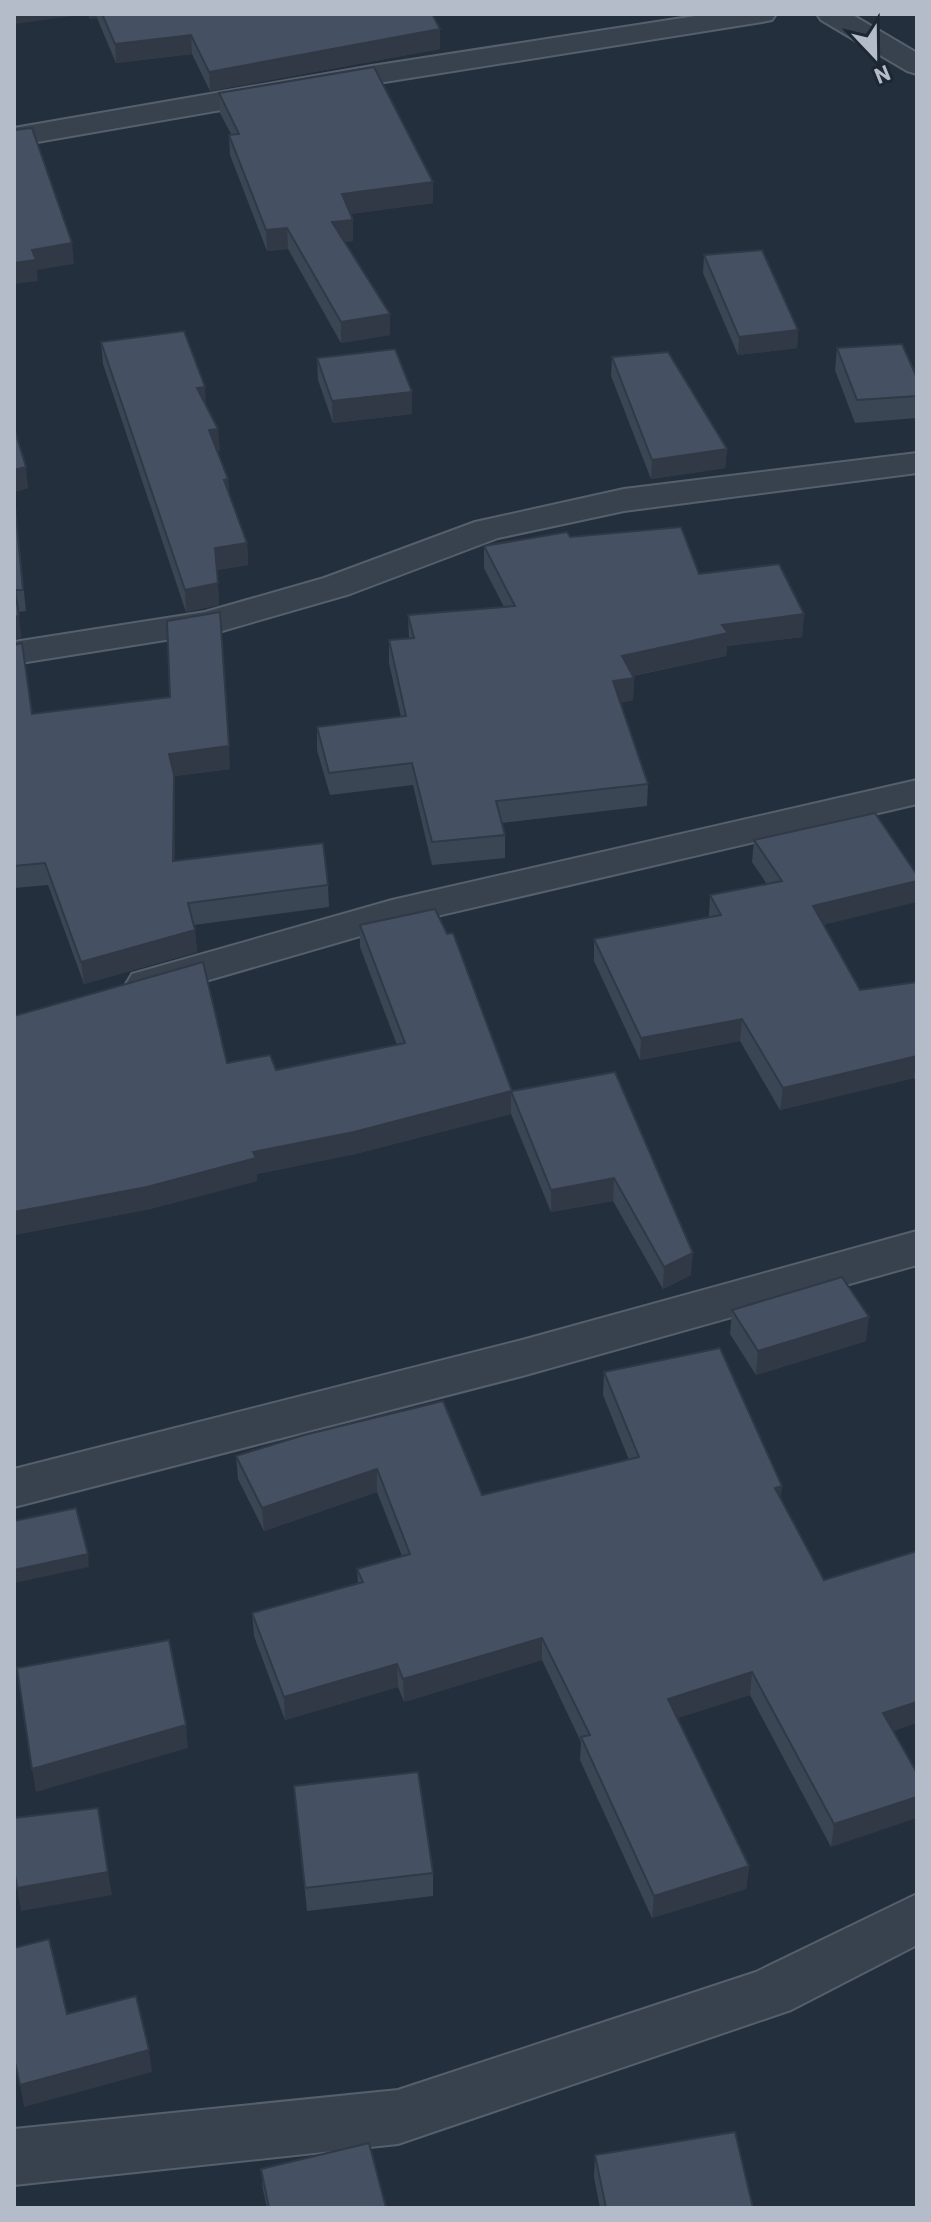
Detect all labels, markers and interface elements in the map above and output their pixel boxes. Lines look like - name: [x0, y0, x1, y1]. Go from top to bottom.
- north arrow: [835, 16, 915, 96]
- text: N: [871, 61, 895, 90]

